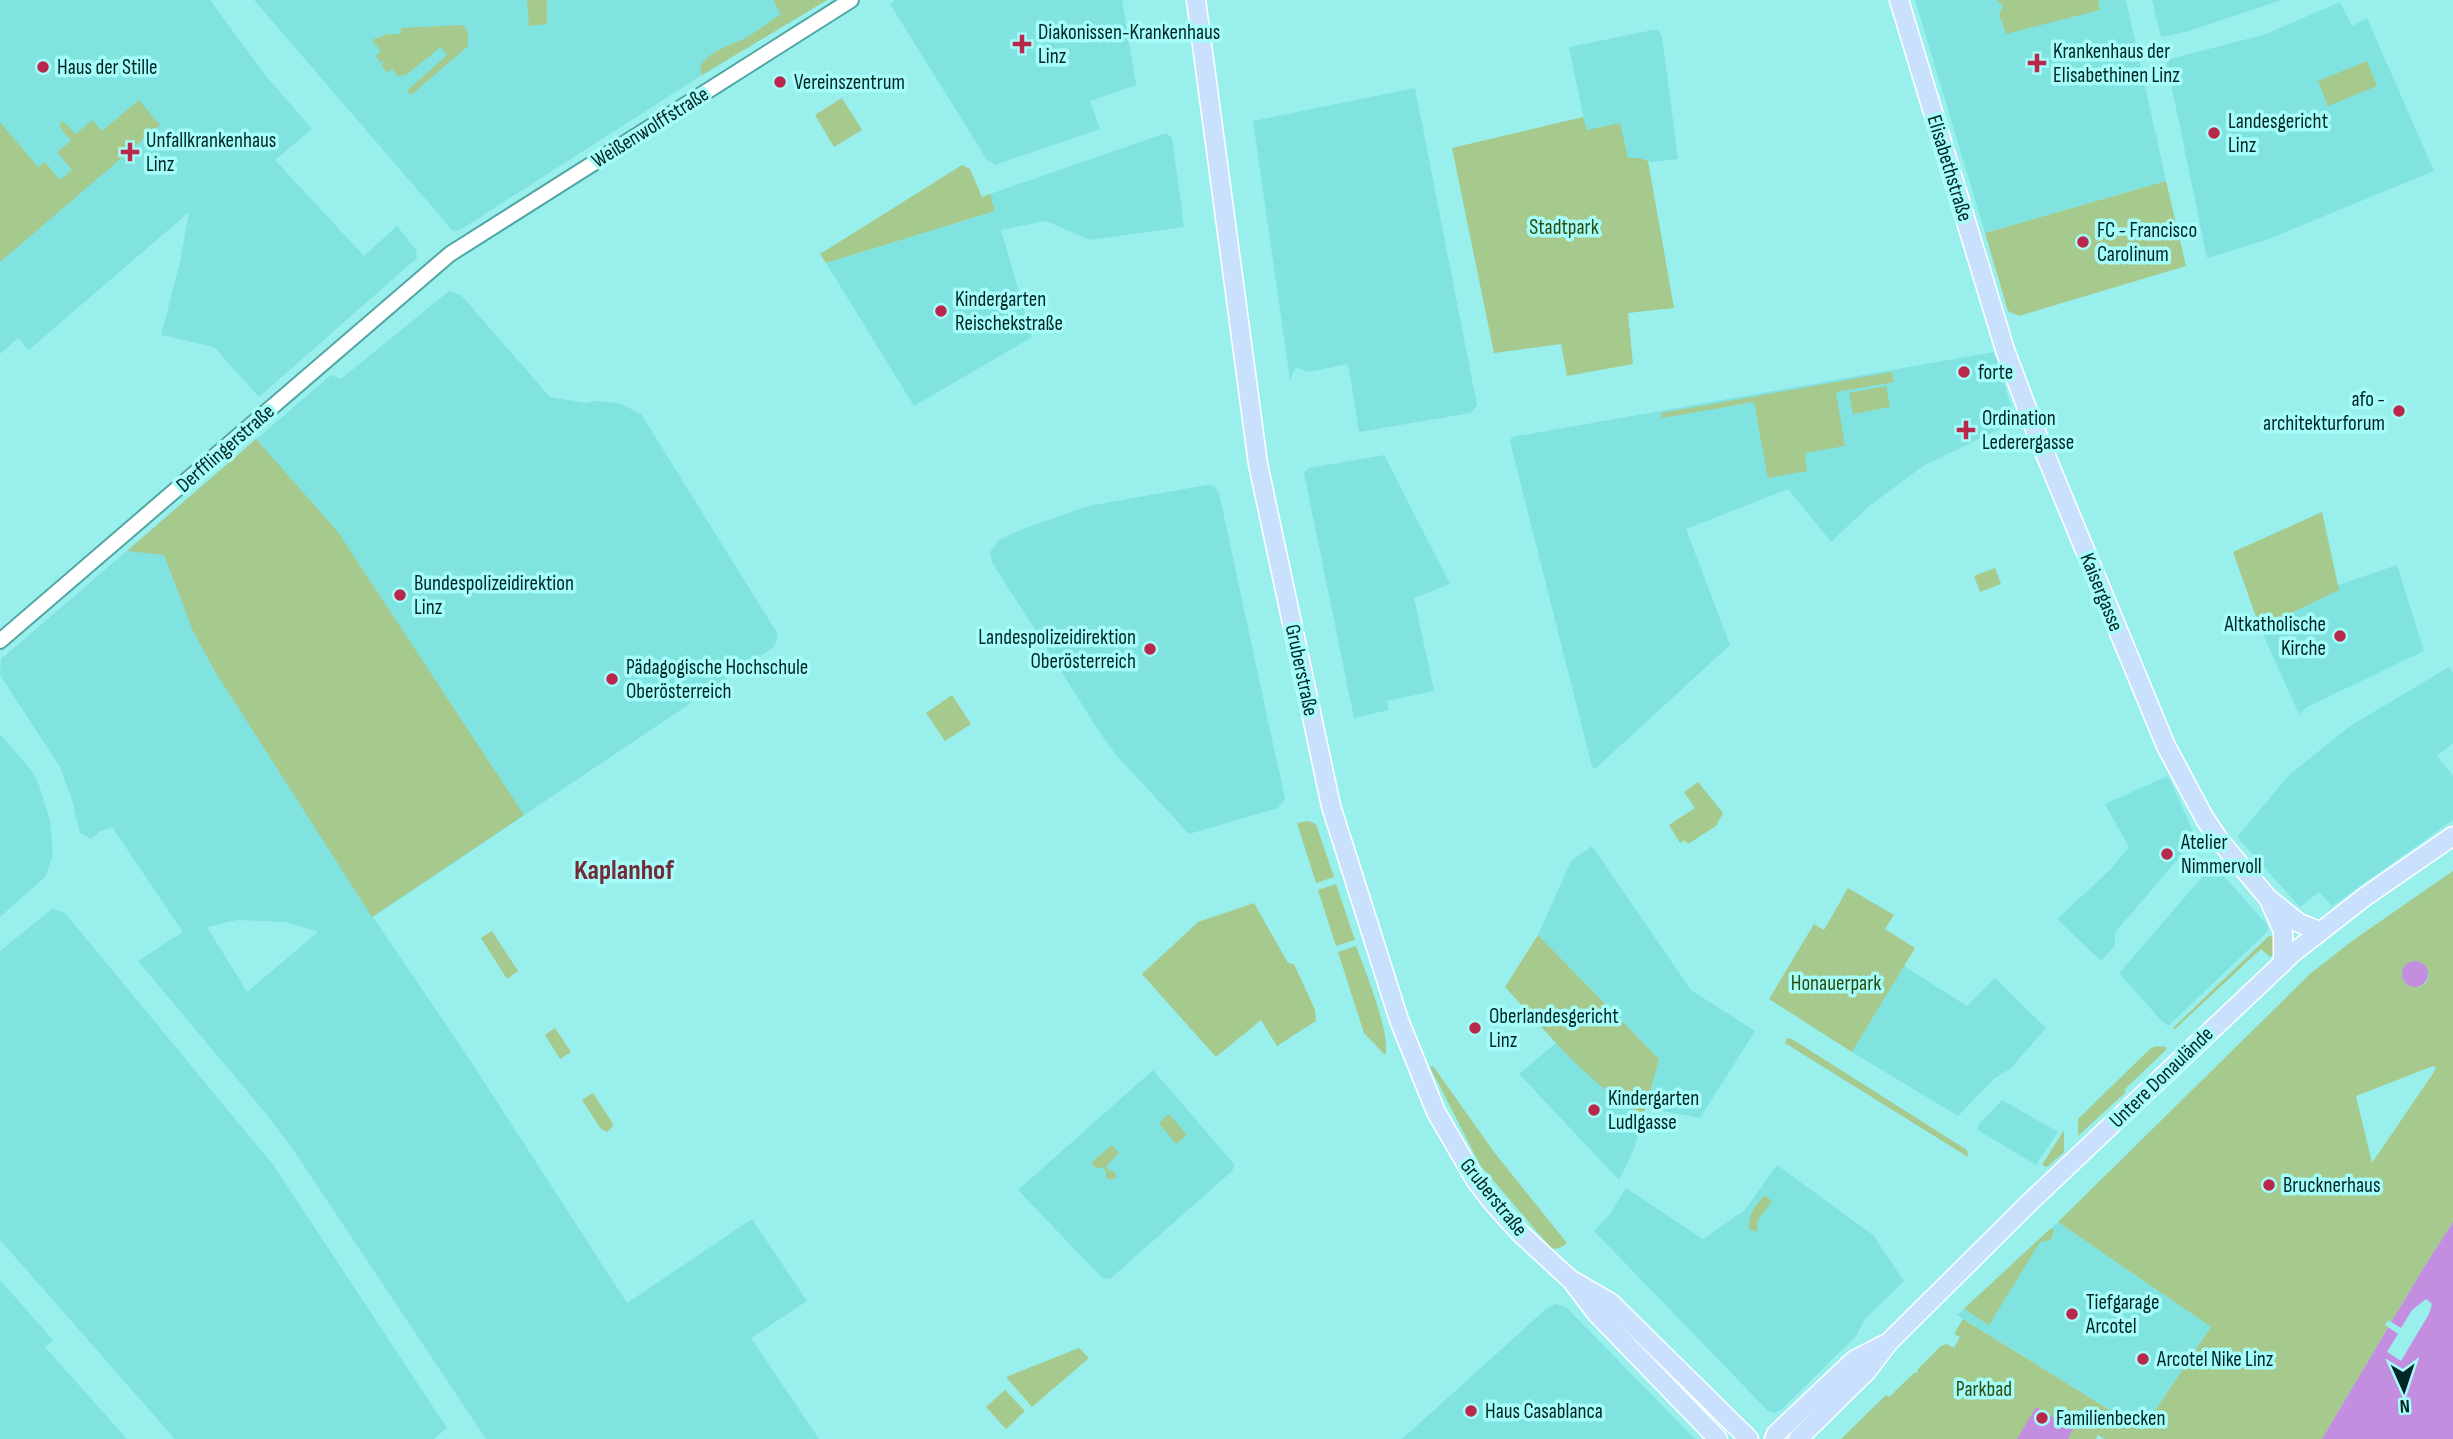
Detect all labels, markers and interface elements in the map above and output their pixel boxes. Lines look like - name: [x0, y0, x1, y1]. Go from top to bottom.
- place label: Diakonissen-Krankenhaus Linz: [1038, 20, 1220, 69]
- marker: Diakonissen-Krankenhaus Linz: [1012, 34, 1032, 54]
- place label: Krankenhaus der Elisabethinen Linz: [2053, 39, 2180, 88]
- marker: Krankenhaus der Elisabethinen Linz: [2027, 53, 2047, 73]
- place label: Haus der Stille: [57, 55, 158, 80]
- marker: Haus der Stille: [35, 59, 51, 75]
- place label: Vereinszentrum: [794, 70, 905, 95]
- marker: Vereinszentrum: [772, 74, 788, 90]
- street label: Weißenwolffstraße: [587, 82, 713, 173]
- place label: Landesgericht Linz: [2228, 109, 2328, 158]
- street label: Elisabethstraße: [1921, 112, 1978, 224]
- marker: Landesgericht Linz: [2206, 125, 2222, 141]
- place label: Unfallkrankenhaus Linz: [146, 128, 276, 177]
- marker: Unfallkrankenhaus Linz: [120, 142, 140, 162]
- park label: Stadtpark: [1529, 215, 1599, 240]
- place label: FC - Francisco Carolinum: [2097, 218, 2197, 267]
- marker: FC - Francisco Carolinum: [2075, 234, 2091, 250]
- place label: Kindergarten Reischekstraße: [955, 287, 1063, 336]
- marker: Kindergarten Reischekstraße: [933, 303, 949, 319]
- place label: forte: [1978, 360, 2013, 385]
- marker: forte: [1956, 364, 1972, 380]
- place label: afo - architekturforum: [2263, 387, 2385, 436]
- street label: Derfflingerstraße: [171, 399, 279, 498]
- marker: afo - architekturforum: [2391, 403, 2407, 419]
- place label: Ordination Lederergasse: [1982, 406, 2074, 455]
- marker: Ordination Lederergasse: [1956, 420, 1976, 440]
- street label: Kaisergasse: [2075, 549, 2129, 635]
- place label: Bundespolizeidirektion Linz: [414, 571, 574, 620]
- marker: Bundespolizeidirektion Linz: [392, 587, 408, 603]
- place label: Altkatholische Kirche: [2224, 612, 2326, 661]
- street label: Gruberstraße: [1280, 622, 1323, 718]
- place label: Landespolizeidirektion Oberösterreich: [978, 625, 1136, 674]
- marker: Altkatholische Kirche: [2332, 628, 2348, 644]
- marker: Landespolizeidirektion Oberösterreich: [1142, 641, 1158, 657]
- place label: Pädagogische Hochschule Oberösterreich: [626, 655, 808, 704]
- marker: Pädagogische Hochschule Oberösterreich: [604, 671, 620, 687]
- place label: Atelier Nimmervoll: [2180, 830, 2262, 879]
- marker: Atelier Nimmervoll: [2159, 846, 2175, 862]
- district label: Kaplanhof: [574, 854, 674, 887]
- park label: Honauerpark: [1791, 971, 1881, 996]
- place label: Oberlandesgericht Linz: [1489, 1004, 1619, 1053]
- marker: Oberlandesgericht Linz: [1467, 1020, 1483, 1036]
- street label: Untere Donaulände: [2104, 1022, 2219, 1133]
- place label: Kindergarten Ludlgasse: [1608, 1086, 1699, 1135]
- marker: Kindergarten Ludlgasse: [1586, 1102, 1602, 1118]
- street label: Gruberstraße: [1455, 1153, 1533, 1241]
- place label: Brucknerhaus: [2283, 1173, 2380, 1198]
- marker: Brucknerhaus: [2261, 1177, 2277, 1193]
- place label: Tiefgarage Arcotel: [2085, 1290, 2159, 1339]
- marker: Tiefgarage Arcotel: [2064, 1306, 2080, 1322]
- place label: Arcotel Nike Linz: [2156, 1347, 2274, 1372]
- marker: Arcotel Nike Linz: [2135, 1351, 2151, 1367]
- north arrow: [2369, 1355, 2439, 1425]
- park label: Parkbad: [1956, 1377, 2012, 1402]
- text: N: [2399, 1394, 2410, 1417]
- place label: Haus Casablanca: [1485, 1399, 1603, 1424]
- marker: Haus Casablanca: [1463, 1403, 1479, 1419]
- place label: Familienbecken: [2056, 1406, 2165, 1431]
- marker: Familienbecken: [2034, 1410, 2050, 1426]

